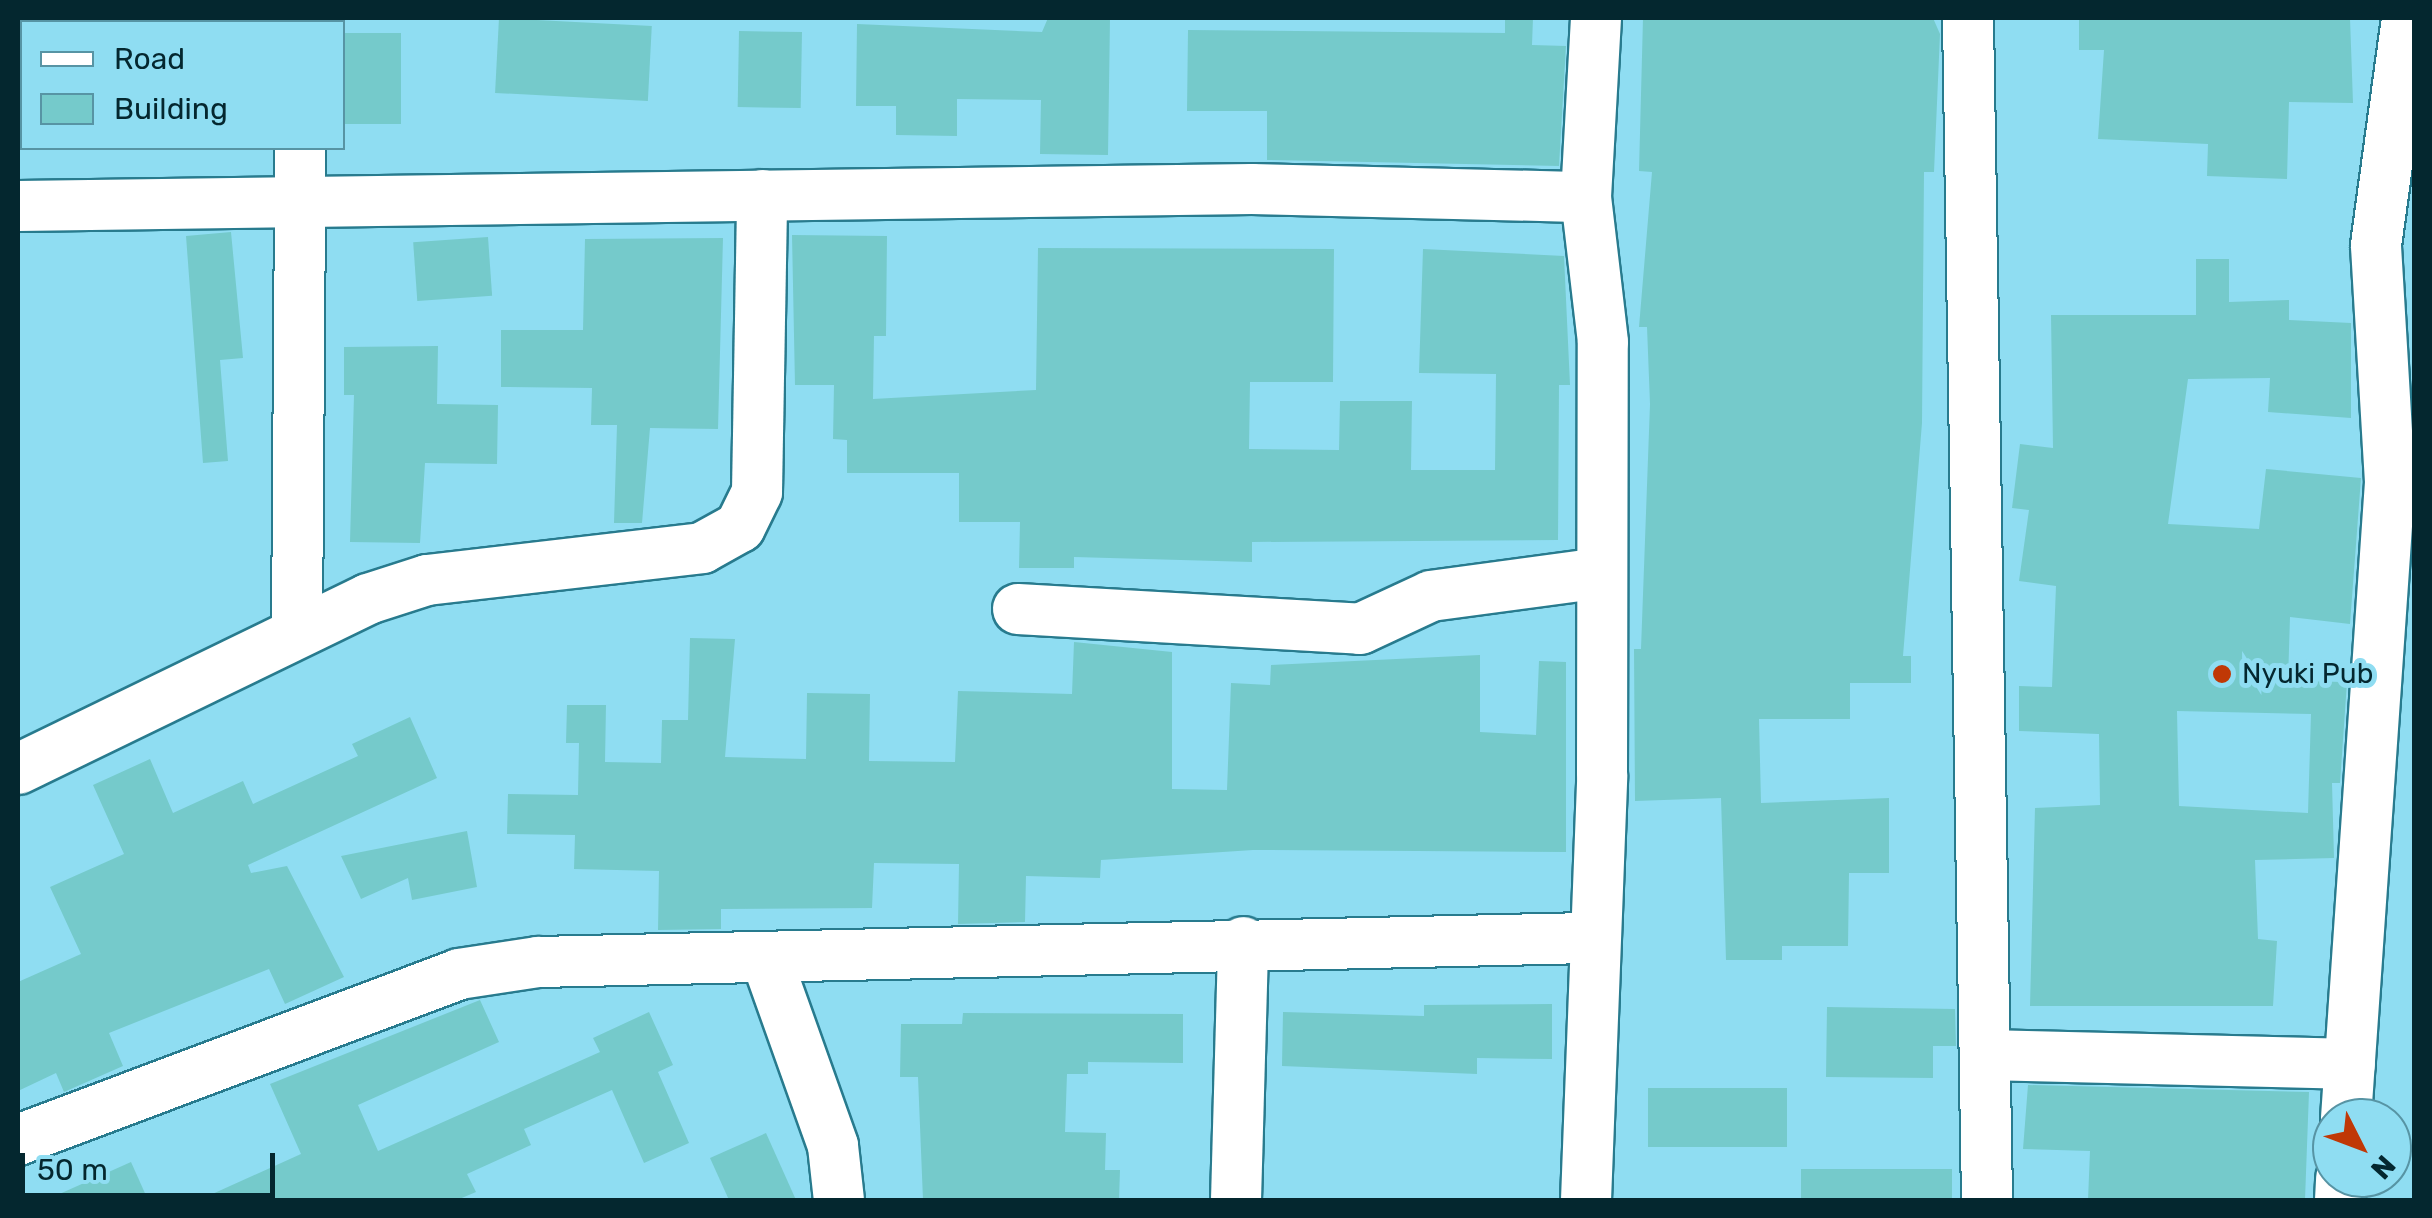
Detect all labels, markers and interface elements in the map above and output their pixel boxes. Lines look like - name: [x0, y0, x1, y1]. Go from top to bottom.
- legend: [20, 20, 345, 150]
- text: Road: [114, 41, 185, 77]
- text: Building: [114, 91, 228, 127]
- place label: Nyuki Pub: [2242, 657, 2373, 691]
- marker: Nyuki Pub: [2211, 663, 2233, 685]
- north arrow: [2312, 1098, 2412, 1198]
- scale bar: [25, 1133, 280, 1195]
- text: N: [2364, 1149, 2402, 1186]
- text: 50 m: [37, 1152, 108, 1188]

